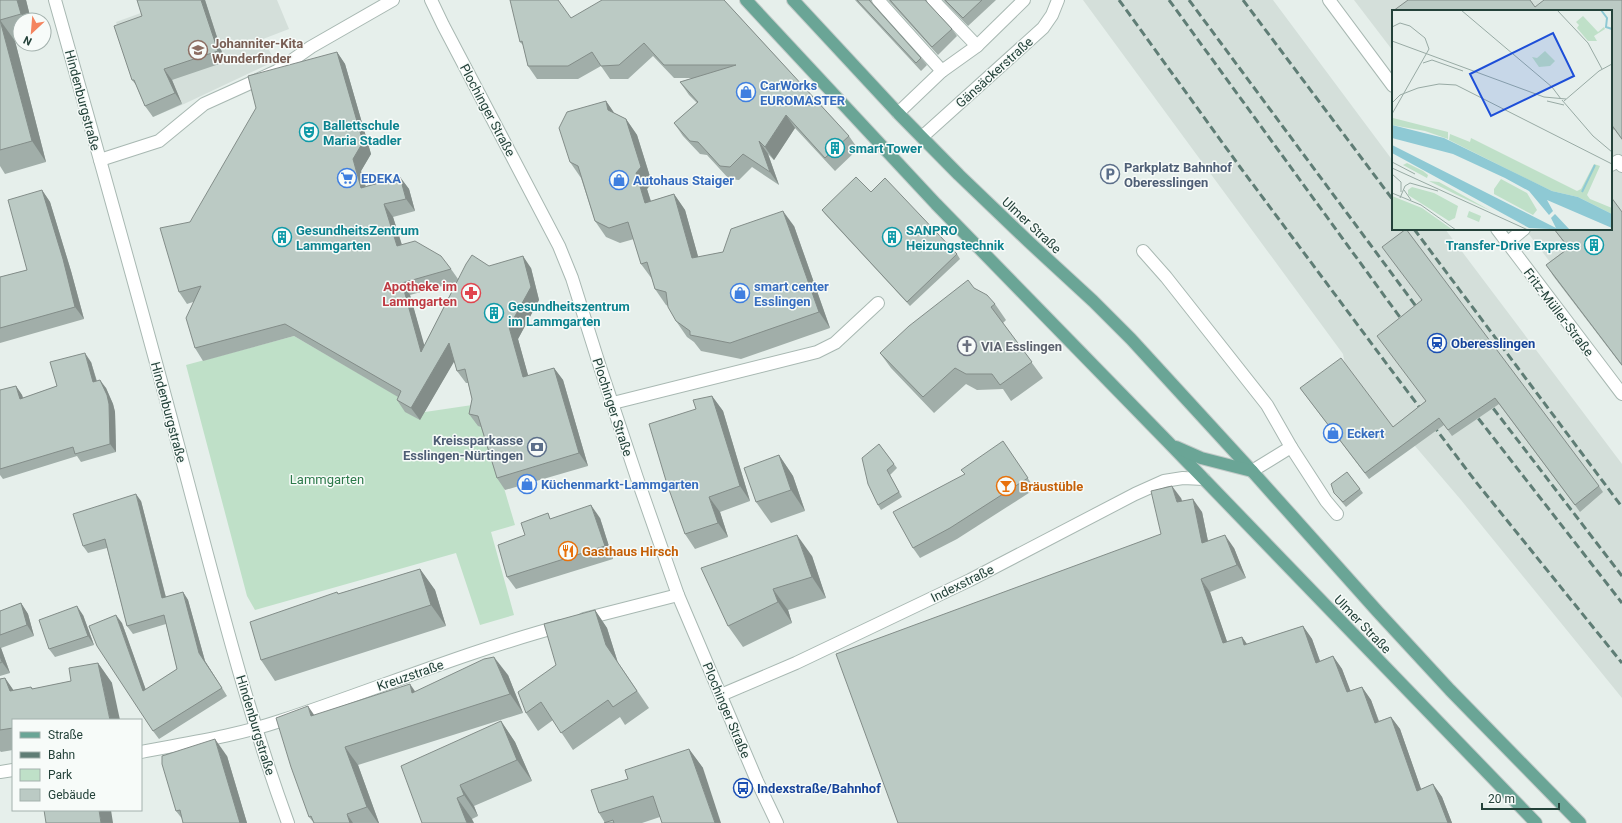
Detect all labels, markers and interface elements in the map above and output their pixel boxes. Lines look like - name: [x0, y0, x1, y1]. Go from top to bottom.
- inset map: [1392, 10, 1612, 230]
- north arrow: [12, 12, 52, 52]
- text: N: [21, 33, 34, 48]
- street label: Gänsäckerstraße: [953, 34, 1036, 111]
- place label: Johanniter-Kita Wunderfinder: [212, 36, 303, 66]
- school or university icon: Johanniter-Kita Wunderfinder: [187, 39, 209, 61]
- street label: Hindenburgstraße: [62, 48, 103, 152]
- street label: Plochinger Straße: [457, 61, 518, 159]
- place label: CarWorks EUROMASTER: [760, 78, 846, 108]
- shop icon: CarWorks EUROMASTER: [735, 81, 757, 103]
- place label: Ballettschule Maria Stadler: [323, 118, 402, 148]
- theatre icon: Ballettschule Maria Stadler: [298, 121, 320, 143]
- building icon: smart Tower: [824, 137, 846, 159]
- place label: smart Tower: [849, 141, 922, 156]
- place label: Parkplatz Bahnhof Oberesslingen: [1124, 160, 1232, 190]
- parking icon: Parkplatz Bahnhof Oberesslingen: [1099, 163, 1121, 185]
- supermarket icon: EDEKA: [336, 167, 358, 189]
- shop icon: Autohaus Staiger: [608, 169, 630, 191]
- place label: EDEKA: [361, 171, 401, 186]
- place label: Autohaus Staiger: [633, 173, 734, 188]
- street label: Ulmer Straße: [999, 194, 1064, 257]
- place label: GesundheitsZentrum Lammgarten: [296, 223, 419, 253]
- place label: SANPRO Heizungstechnik: [906, 223, 1005, 253]
- building icon: GesundheitsZentrum Lammgarten: [271, 226, 293, 248]
- building icon: SANPRO Heizungstechnik: [881, 226, 903, 248]
- building icon: Transfer-Drive Express: [1583, 234, 1605, 256]
- place label: Transfer-Drive Express: [1446, 238, 1580, 253]
- street label: Fritz-Müller-Straße: [1521, 265, 1597, 359]
- place label: Apotheke im Lammgarten: [382, 279, 457, 309]
- place label: smart center Esslingen: [754, 279, 829, 309]
- pharmacy icon: Apotheke im Lammgarten: [460, 282, 482, 304]
- shop icon: smart center Esslingen: [729, 282, 751, 304]
- place label: Gesundheitszentrum im Lammgarten: [508, 299, 630, 329]
- building icon: Gesundheitszentrum im Lammgarten: [483, 302, 505, 324]
- station icon: Oberesslingen: [1426, 332, 1448, 354]
- church icon: VIA Esslingen: [956, 335, 978, 357]
- place label: Oberesslingen: [1451, 336, 1535, 351]
- place label: VIA Esslingen: [981, 339, 1062, 354]
- street label: Plochinger Straße: [590, 356, 636, 458]
- street label: Hindenburgstraße: [148, 360, 189, 464]
- shop icon: Eckert: [1322, 422, 1344, 444]
- place label: Eckert: [1347, 426, 1385, 441]
- place label: Kreissparkasse Esslingen-Nürtingen: [403, 433, 523, 463]
- bank icon: Kreissparkasse Esslingen-Nürtingen: [526, 436, 548, 458]
- park label: Lammgarten: [290, 472, 364, 487]
- shop icon: Küchenmarkt-Lammgarten: [516, 473, 538, 495]
- bar icon: Bräustüble: [995, 475, 1017, 497]
- place label: Küchenmarkt-Lammgarten: [541, 477, 699, 492]
- place label: Bräustüble: [1020, 479, 1083, 494]
- restaurant icon: Gasthaus Hirsch: [557, 540, 579, 562]
- place label: Gasthaus Hirsch: [582, 544, 678, 559]
- street label: Indexstraße: [928, 562, 996, 605]
- street label: Ulmer Straße: [1331, 592, 1394, 657]
- street label: Kreuzstraße: [375, 657, 446, 694]
- street label: Plochinger Straße: [700, 660, 754, 760]
- street label: Hindenburgstraße: [233, 673, 278, 777]
- legend: [12, 719, 142, 811]
- text: Straße: [48, 728, 83, 742]
- text: Bahn: [48, 748, 75, 762]
- text: Park: [48, 768, 73, 782]
- bus stop icon: Indexstraße/Bahnhof: [732, 777, 754, 799]
- place label: Indexstraße/Bahnhof: [757, 781, 881, 796]
- scale bar: [1482, 785, 1559, 811]
- text: Gebäude: [48, 788, 96, 802]
- text: 20 m: [1488, 792, 1515, 806]

